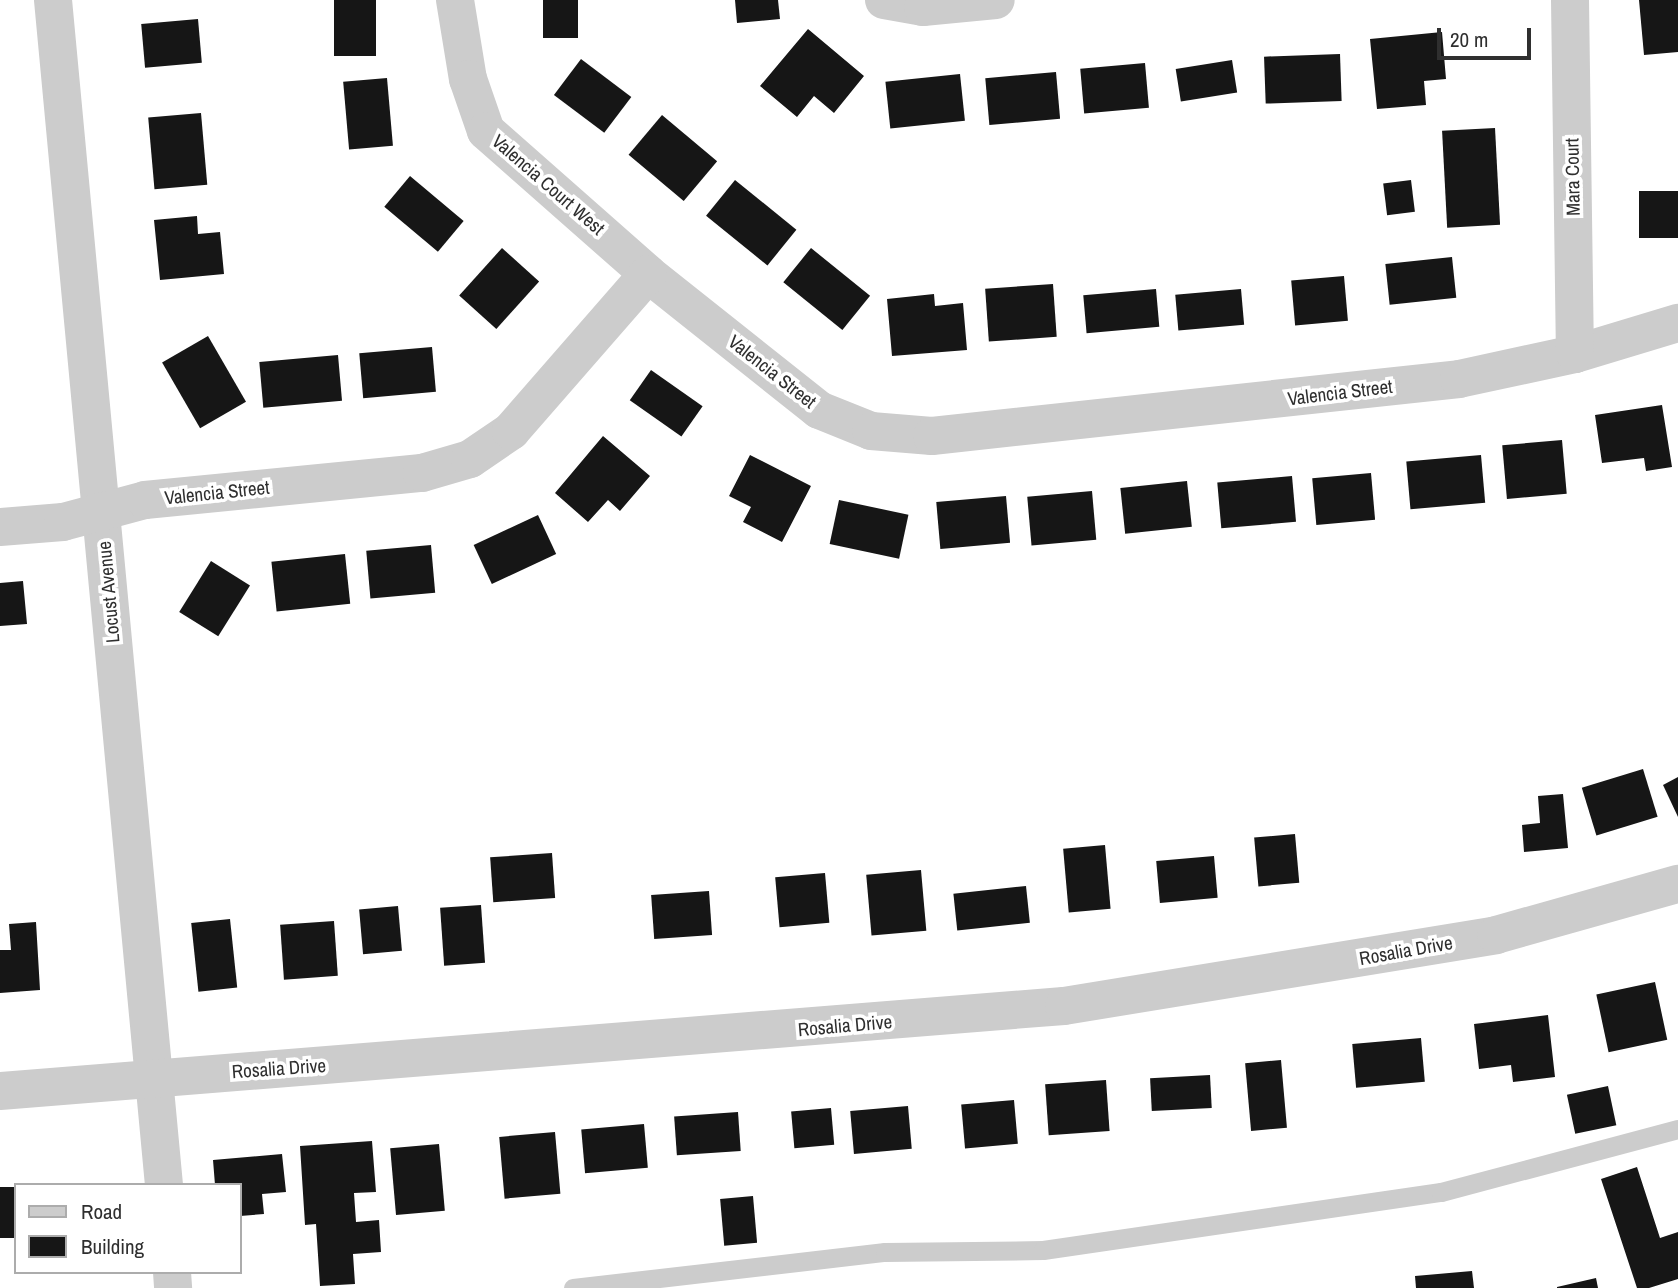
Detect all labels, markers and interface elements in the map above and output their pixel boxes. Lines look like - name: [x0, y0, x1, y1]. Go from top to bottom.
- scale bar: [1440, 14, 1534, 58]
- text: 20 m: [1450, 25, 1488, 54]
- street label: Valencia Court West: [487, 130, 609, 240]
- street label: Mara Court: [1561, 138, 1585, 216]
- street label: Valencia Street: [723, 331, 821, 413]
- street label: Valencia Street: [1286, 375, 1394, 411]
- street label: Valencia Street: [163, 476, 271, 510]
- street label: Locust Avenue: [93, 540, 125, 644]
- street label: Rosalia Drive: [1358, 932, 1454, 970]
- street label: Rosalia Drive: [797, 1011, 893, 1041]
- street label: Rosalia Drive: [231, 1054, 327, 1084]
- legend: [14, 1183, 242, 1274]
- text: Road: [81, 1197, 122, 1226]
- text: Building: [81, 1232, 144, 1261]

